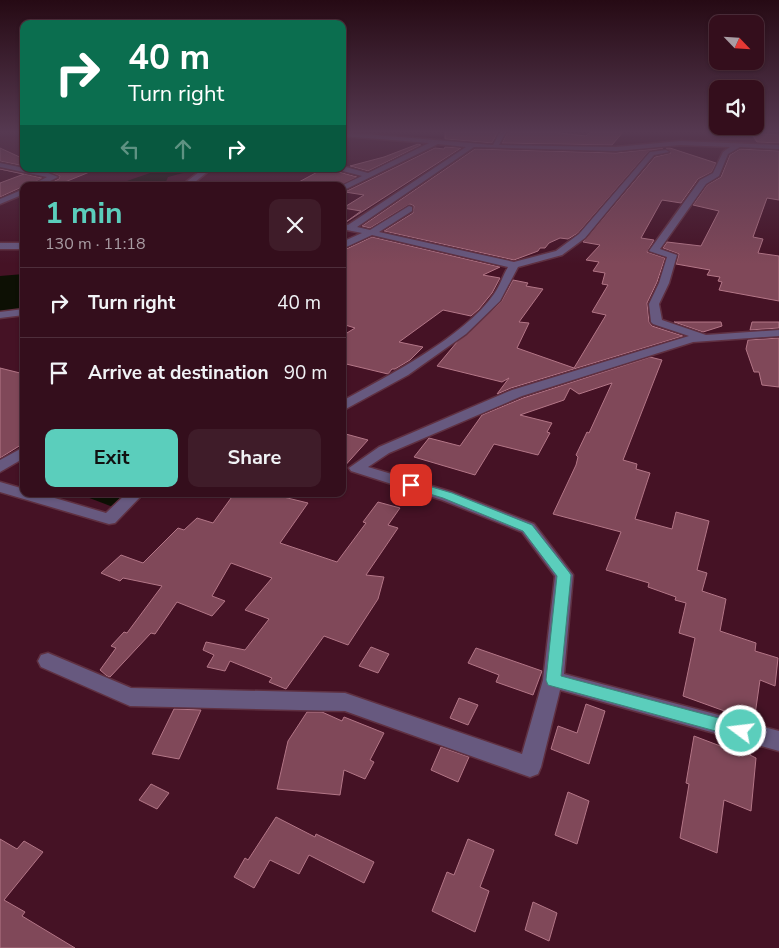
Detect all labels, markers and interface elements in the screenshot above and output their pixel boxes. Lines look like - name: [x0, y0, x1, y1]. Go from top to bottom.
- north arrow: [709, 15, 764, 70]
- map controls: [709, 15, 764, 135]
- text: 40 m: [128, 34, 210, 81]
- icon: right: [45, 40, 110, 105]
- text: Turn right: [128, 79, 224, 109]
- button: sound: [709, 80, 764, 135]
- icon: left: [116, 135, 144, 163]
- icon: ahead: [169, 135, 197, 163]
- icon: right: [222, 135, 250, 163]
- text: 1 min: [45, 193, 123, 234]
- button: close: [269, 199, 321, 251]
- text: 130 m · 11:18: [45, 233, 146, 255]
- icon: right: [45, 289, 73, 317]
- text: Turn right: [88, 290, 175, 316]
- text: 40 m: [277, 290, 321, 316]
- icon: arrive: [45, 359, 73, 387]
- text: Arrive at destination: [88, 360, 269, 386]
- text: 90 m: [284, 360, 328, 386]
- button: Exit: [45, 429, 178, 487]
- button: Share: [188, 429, 321, 487]
- pin: [390, 464, 432, 506]
- icon: arrive: [397, 471, 425, 499]
- position arrow: [714, 704, 766, 756]

